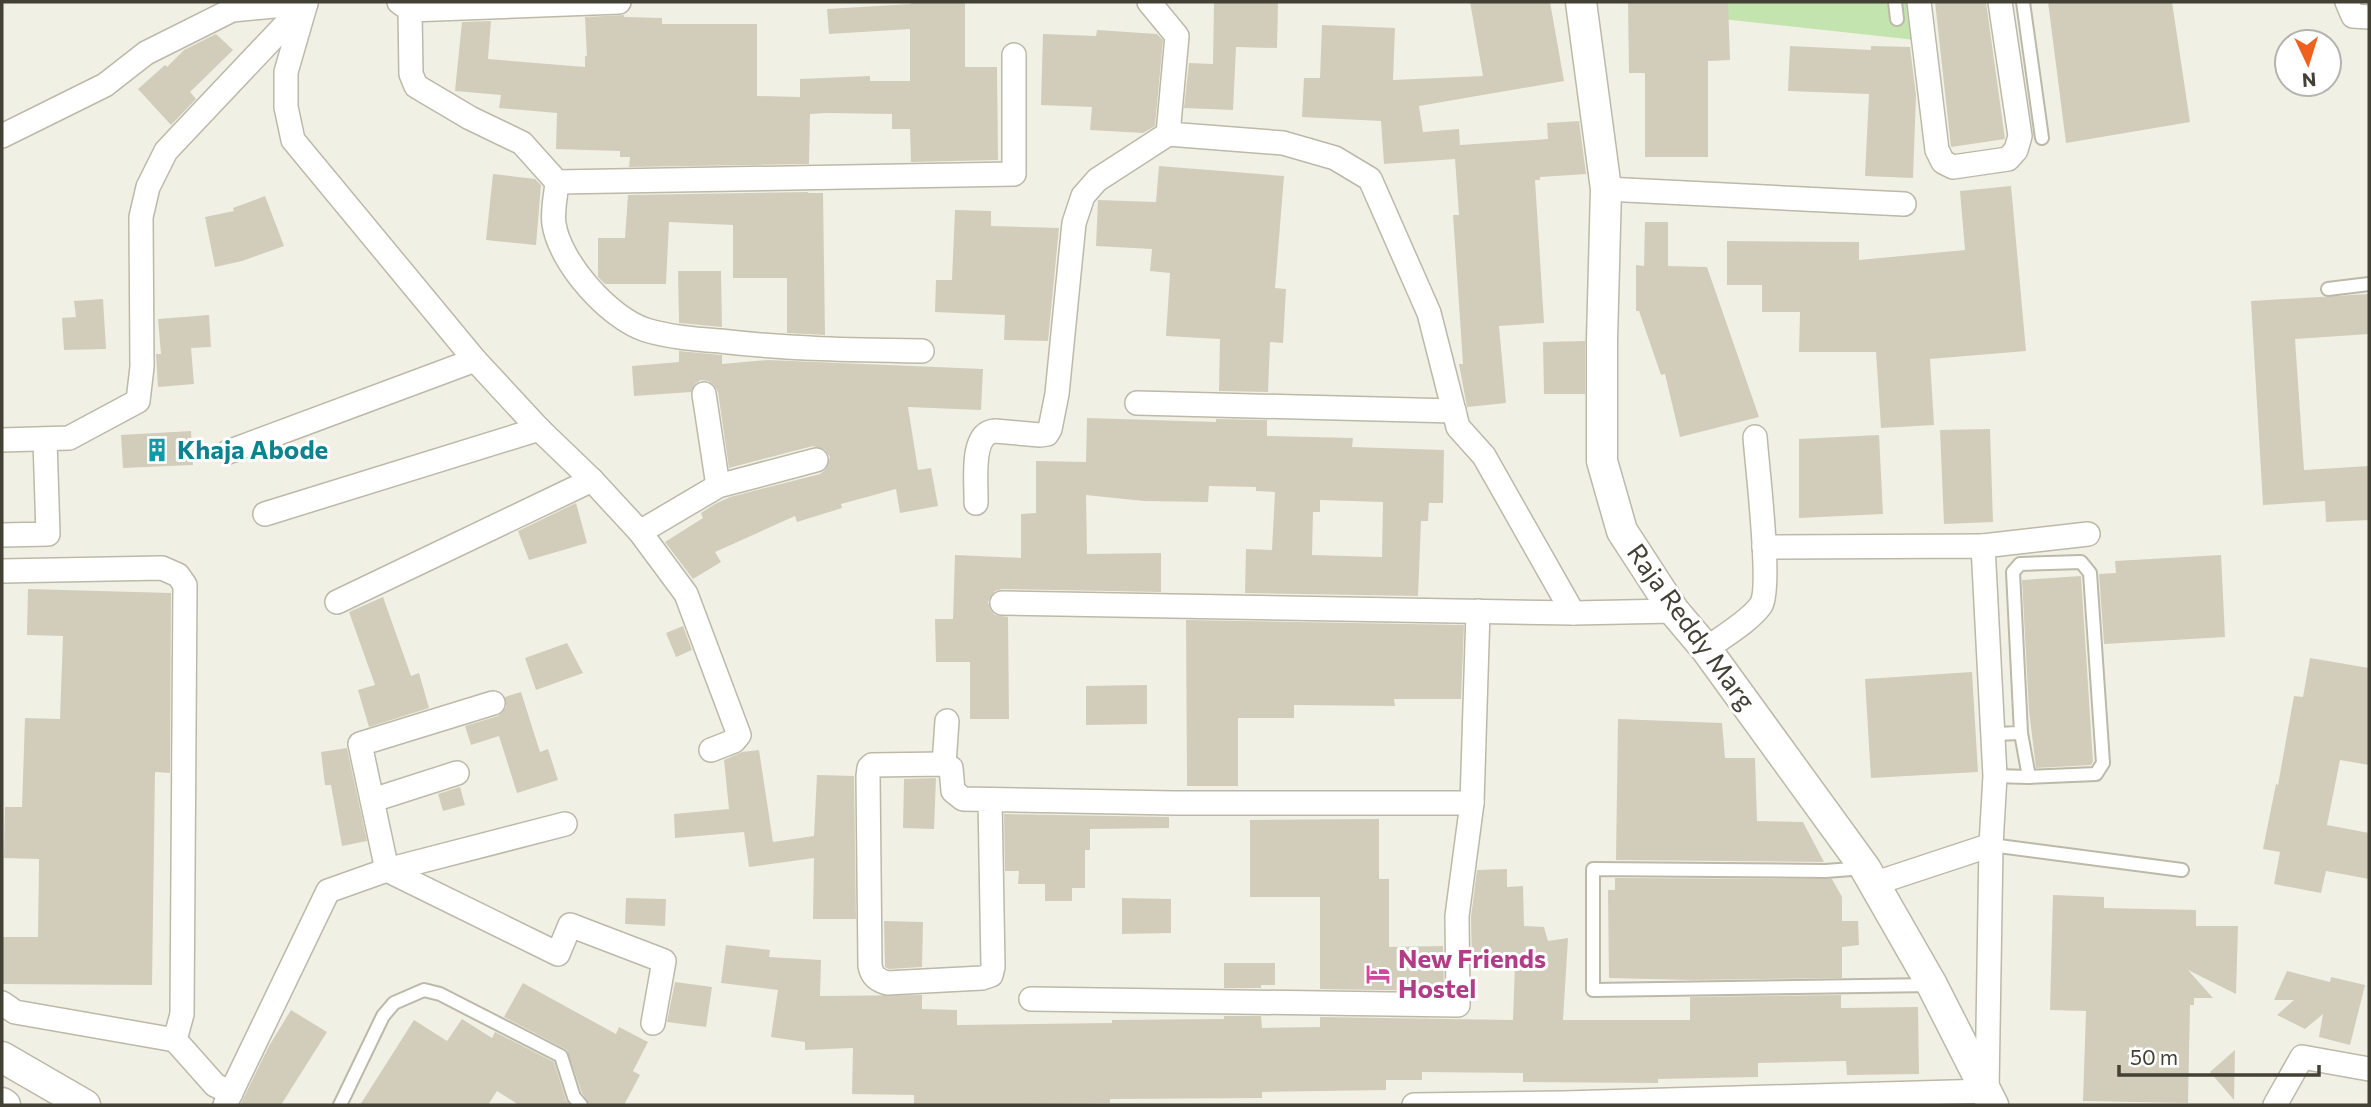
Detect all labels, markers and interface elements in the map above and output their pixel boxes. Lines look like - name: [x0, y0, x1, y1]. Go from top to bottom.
- north arrow: [2273, 28, 2343, 98]
- text: N: [2301, 68, 2317, 92]
- place label: Khaja Abode: [177, 433, 328, 464]
- building icon: Khaja Abode: [143, 436, 171, 464]
- street label: Raja Reddy Marg: [1622, 537, 1763, 715]
- place label: New Friends Hostel: [1398, 942, 1546, 1003]
- hotel icon: New Friends Hostel: [1364, 960, 1392, 988]
- scale bar: [2119, 1034, 2318, 1078]
- text: 50 m: [2130, 1044, 2178, 1069]

